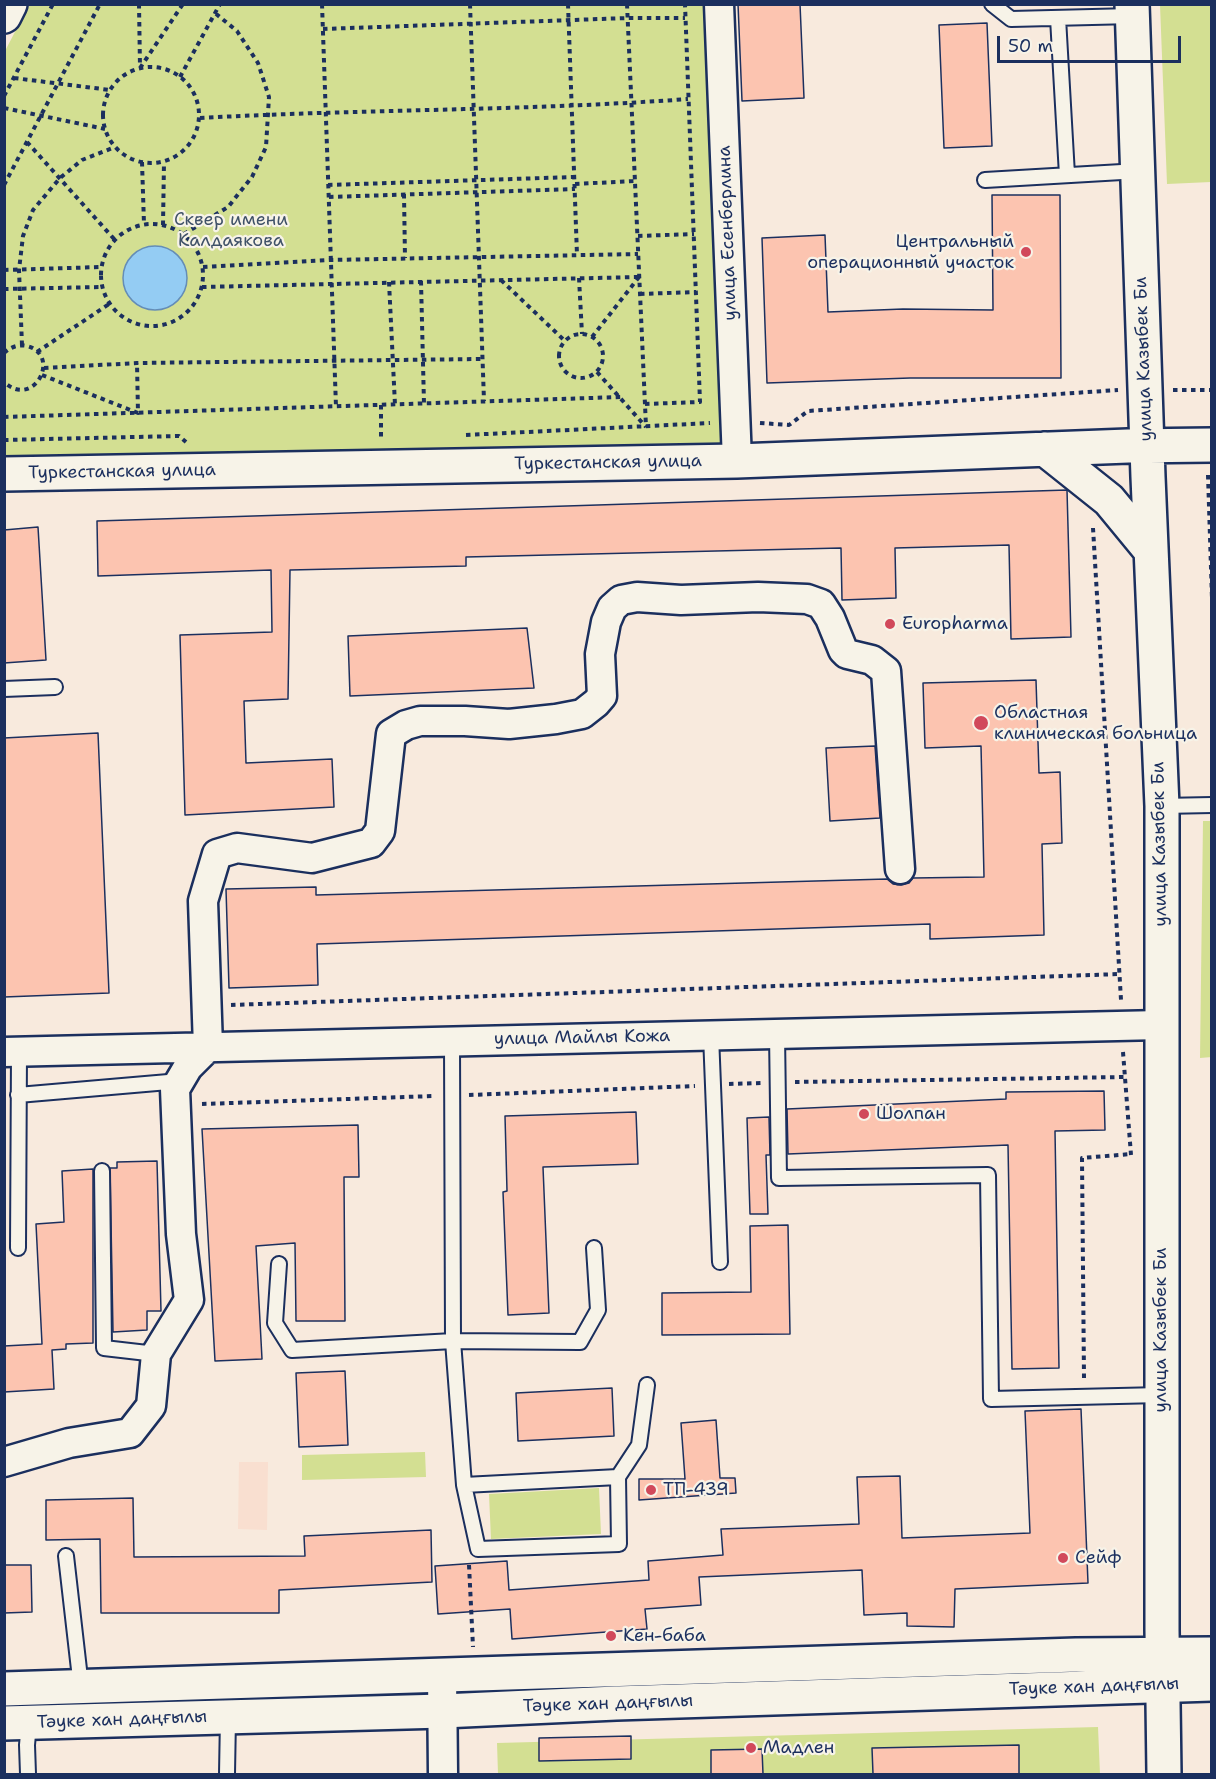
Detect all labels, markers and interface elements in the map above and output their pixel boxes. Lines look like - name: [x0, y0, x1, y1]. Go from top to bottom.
- scale bar: [1000, 24, 1184, 62]
- text: 50 m: [1008, 34, 1053, 58]
- street label: улица Есенберлина: [714, 145, 742, 321]
- park label: Сквер имени Калдаякова: [174, 209, 288, 252]
- place label: Центральный операционный участок: [807, 231, 1014, 274]
- marker: Центральный операционный участок: [1019, 245, 1033, 259]
- street label: улица Казыбек Би: [1130, 276, 1158, 442]
- street label: Туркестанская улица: [514, 451, 702, 475]
- street label: Туркестанская улица: [28, 460, 216, 484]
- place label: Europharma: [902, 613, 1008, 635]
- marker: Europharma: [883, 617, 897, 631]
- place label: Областная клиническая больница: [994, 702, 1197, 744]
- marker: Областная клиническая больница: [972, 714, 990, 732]
- street label: улица Казыбек Би: [1148, 761, 1172, 927]
- street label: улица Майлы Кожа: [494, 1026, 670, 1050]
- place label: Шолпан: [876, 1103, 946, 1125]
- marker: Шолпан: [857, 1107, 871, 1121]
- street label: улица Казыбек Би: [1150, 1247, 1172, 1413]
- place label: ТП-439: [663, 1479, 729, 1501]
- marker: ТП-439: [644, 1483, 658, 1497]
- place label: Сейф: [1075, 1547, 1121, 1569]
- marker: Сейф: [1056, 1551, 1070, 1565]
- place label: Кен-баба: [623, 1625, 706, 1647]
- marker: Кен-баба: [604, 1629, 618, 1643]
- street label: Тәуке хан даңғылы: [1008, 1673, 1180, 1701]
- street label: Тәуке хан даңғылы: [522, 1690, 694, 1718]
- street label: Тәуке хан даңғылы: [36, 1706, 208, 1734]
- place label: Мадлен: [763, 1737, 834, 1759]
- marker: Мадлен: [744, 1741, 758, 1755]

